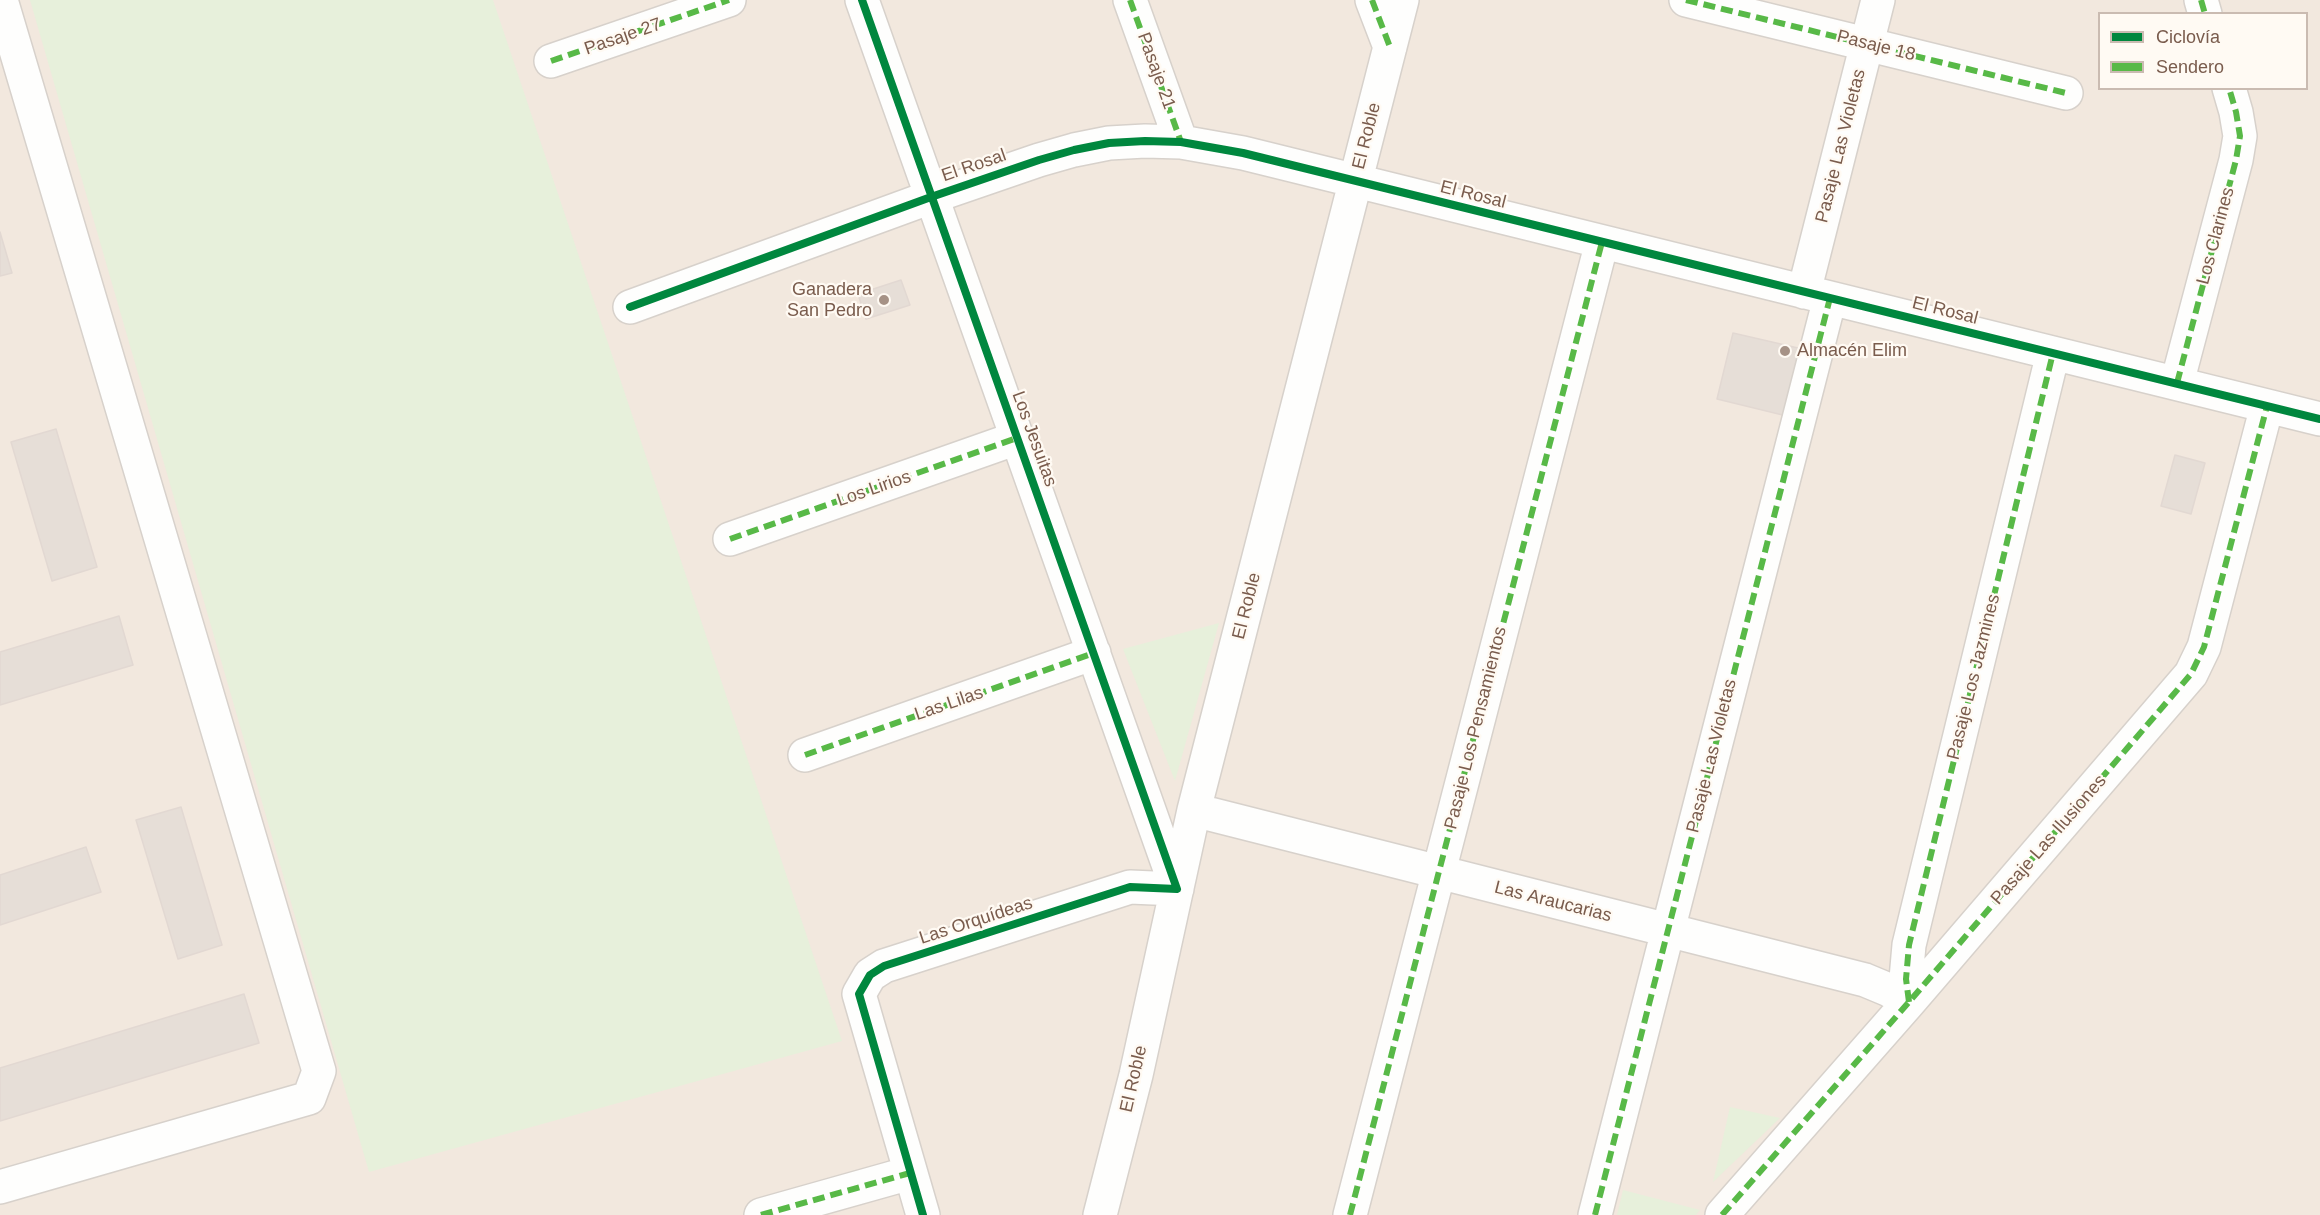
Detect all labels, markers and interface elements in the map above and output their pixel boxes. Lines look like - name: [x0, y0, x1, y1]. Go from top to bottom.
- legend: [2098, 12, 2308, 90]
- street label: Pasaje 27: [582, 14, 664, 60]
- street label: Pasaje 18: [1835, 26, 1917, 66]
- text: Ciclovía: [2156, 27, 2220, 47]
- street label: Pasaje 21: [1132, 30, 1180, 112]
- text: Sendero: [2156, 57, 2224, 77]
- street label: Pasaje Las Violetas: [1811, 67, 1871, 225]
- street label: El Roble: [1348, 100, 1386, 172]
- street label: El Rosal: [939, 145, 1009, 187]
- street label: El Rosal: [1438, 176, 1508, 214]
- street label: Los Clarines: [2193, 185, 2239, 287]
- place label: Ganadera San Pedro: [787, 279, 872, 322]
- street label: El Rosal: [1910, 292, 1980, 330]
- marker: Ganadera San Pedro: [877, 293, 891, 307]
- place label: Almacén Elim: [1797, 340, 1907, 362]
- marker: Almacén Elim: [1778, 344, 1792, 358]
- street label: Los Jesuitas: [1007, 388, 1061, 490]
- street label: Los Lirios: [834, 466, 914, 512]
- street label: El Roble: [1228, 570, 1266, 642]
- street label: Pasaje Los Jazmines: [1943, 592, 2005, 762]
- street label: Pasaje Los Pensamientos: [1440, 624, 1512, 832]
- street label: Pasaje Las Violetas: [1682, 677, 1742, 835]
- street label: Las Lilas: [912, 682, 986, 726]
- street label: Pasaje Las Ilusiones: [1987, 771, 2111, 909]
- street label: Las Araucarias: [1492, 877, 1614, 927]
- street label: Las Orquídeas: [917, 892, 1035, 950]
- street label: El Roble: [1116, 1043, 1152, 1115]

